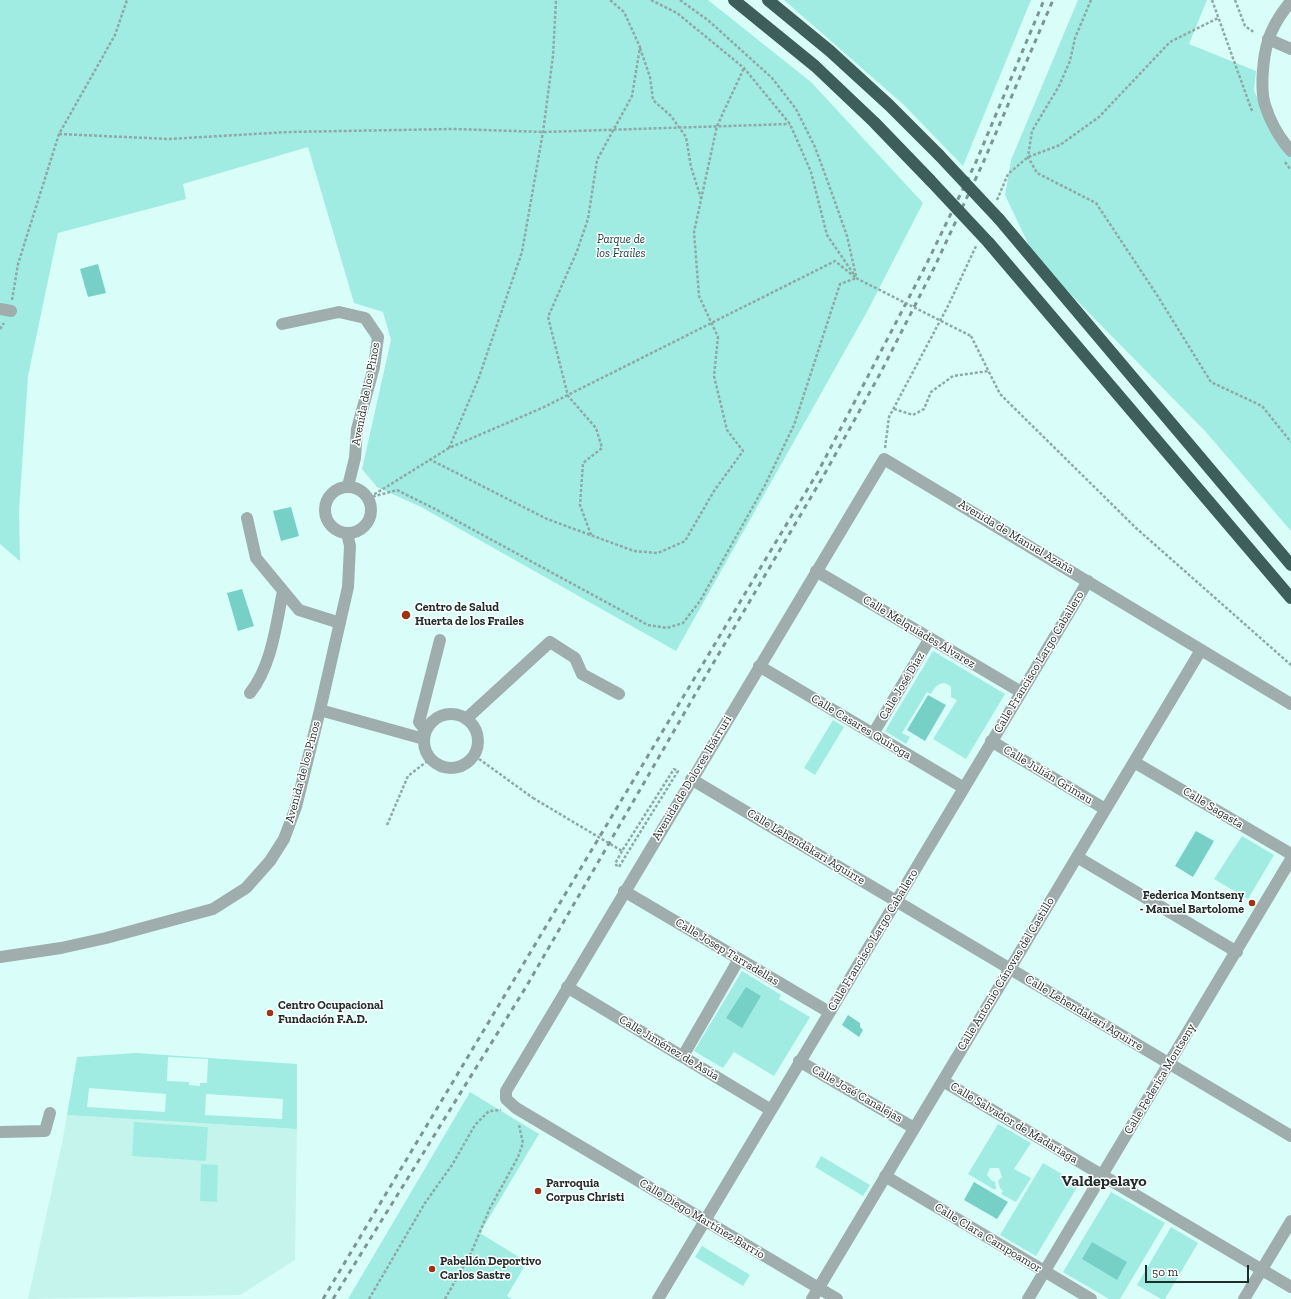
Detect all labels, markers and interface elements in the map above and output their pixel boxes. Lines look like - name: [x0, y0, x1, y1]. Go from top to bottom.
- park label: Parque de los Frailes: [596, 233, 646, 261]
- street label: Avenida de los Pinos: [349, 341, 383, 447]
- street label: Avenida de Manuel Azaña: [956, 497, 1076, 577]
- street label: Calle Francisco Largo Caballero: [991, 588, 1087, 736]
- street label: Calle Melquiades Álvarez: [860, 593, 978, 671]
- place label: Centro de Salud Huerta de los Frailes: [415, 601, 524, 629]
- marker: Centro de Salud Huerta de los Frailes: [400, 609, 412, 621]
- street label: Calle José Díaz: [876, 650, 928, 722]
- street label: Calle Casares Quiroga: [808, 691, 914, 763]
- street label: Avenida de Dolores Ibárruri: [649, 713, 735, 843]
- street label: Avenida de los Pinos: [282, 719, 324, 825]
- street label: Calle Julián Grimau: [1001, 743, 1095, 807]
- street label: Calle Sagasta: [1180, 784, 1246, 832]
- street label: Calle Lehendakari Aguirre: [744, 806, 868, 888]
- street label: Calle Francisco Largo Caballero: [825, 866, 921, 1014]
- place label: Federica Montseny - Manuel Bartolome: [1140, 889, 1244, 917]
- street label: Calle Antonio Cánovas del Castillo: [954, 895, 1058, 1053]
- marker: Federica Montseny - Manuel Bartolome: [1247, 898, 1257, 908]
- street label: Calle Josep Tarradellas: [673, 915, 781, 989]
- street label: Calle Lehendakari Aguirre: [1022, 972, 1146, 1054]
- place label: Centro Ocupacional Fundación F.A.D.: [278, 999, 383, 1027]
- marker: Centro Ocupacional Fundación F.A.D.: [265, 1008, 275, 1018]
- street label: Calle Jiménez de Asúa: [616, 1012, 722, 1084]
- street label: Calle Federica Montseny: [1121, 1021, 1199, 1137]
- street label: Calle José Canalejas: [809, 1062, 905, 1126]
- street label: Calle Salvador de Madariaga: [948, 1079, 1080, 1167]
- district label: Valdepelayo: [1061, 1171, 1147, 1191]
- street label: Calle Diego Martínez Barrio: [637, 1176, 767, 1262]
- place label: Parroquia Corpus Christi: [546, 1177, 624, 1205]
- marker: Parroquia Corpus Christi: [533, 1186, 543, 1196]
- street label: Calle Clara Campoamor: [932, 1200, 1044, 1276]
- place label: Pabellón Deportivo Carlos Sastre: [440, 1255, 541, 1283]
- scale bar: [1147, 1257, 1251, 1283]
- marker: Pabellón Deportivo Carlos Sastre: [427, 1264, 437, 1274]
- text: 50 m: [1152, 1265, 1178, 1279]

